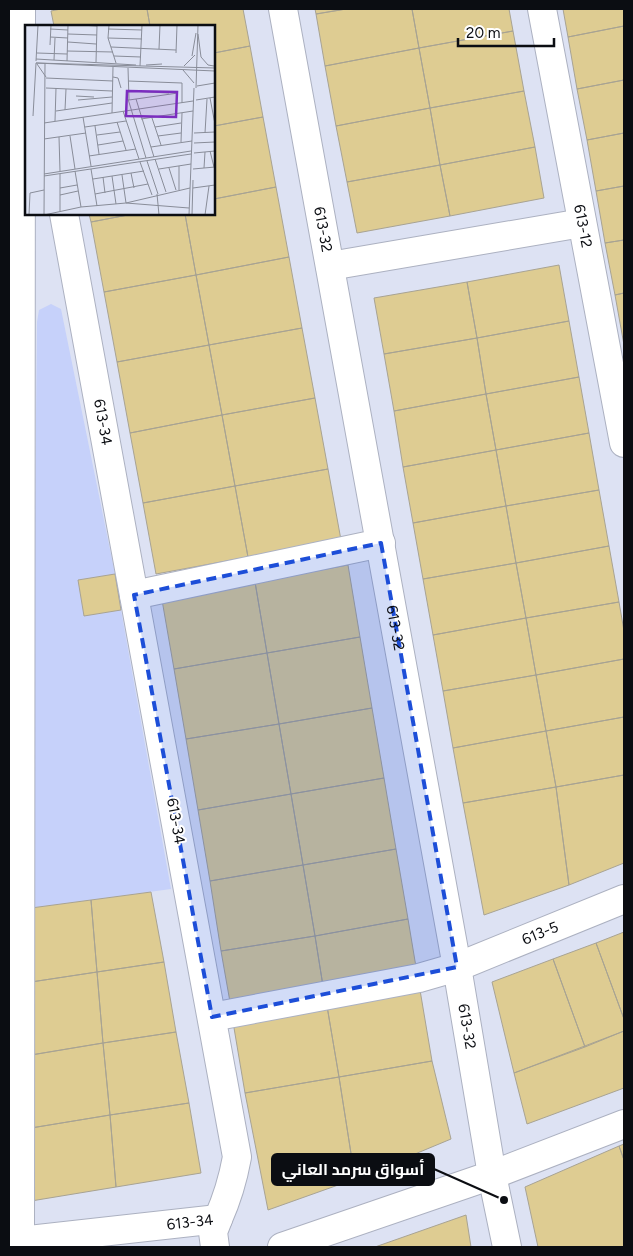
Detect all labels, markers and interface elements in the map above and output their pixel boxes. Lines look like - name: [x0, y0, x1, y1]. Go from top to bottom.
- scale bar: [458, 15, 554, 47]
- text: 20 m: [466, 24, 500, 42]
- inset map: [25, 25, 215, 215]
- street label: 613-12: [570, 203, 596, 249]
- street label: 613-32: [310, 205, 336, 253]
- street label: 613-34: [90, 398, 116, 446]
- street label: 613-32: [382, 604, 408, 652]
- street label: 613-34: [163, 797, 189, 845]
- street label: 613-5: [519, 918, 561, 949]
- street label: 613-32: [454, 1002, 480, 1051]
- callout: أسواق سرمد العاني: [272, 1154, 434, 1185]
- text: أسواق سرمد العاني: [282, 1159, 424, 1182]
- street label: 613-34: [166, 1211, 214, 1234]

